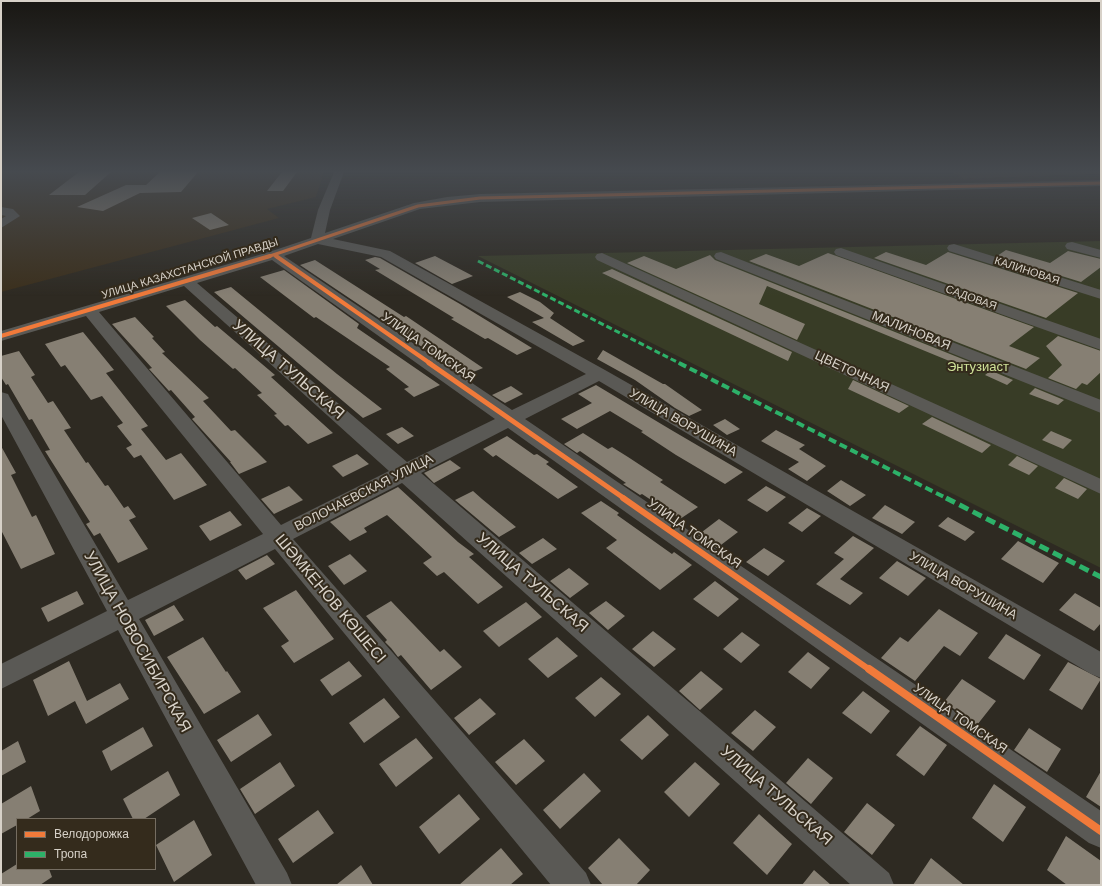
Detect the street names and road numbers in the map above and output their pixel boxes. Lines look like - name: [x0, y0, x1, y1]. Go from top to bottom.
- street label: УЛИЦА КАЗАХСТАНСКОЙ ПРАВДЫ: [100, 236, 280, 302]
- street label: КАЛИНОВАЯ: [993, 254, 1061, 288]
- street label: САДОВАЯ: [944, 283, 998, 313]
- street label: МАЛИНОВАЯ: [869, 308, 953, 354]
- street label: УЛИЦА ТОМСКАЯ: [378, 310, 478, 386]
- street label: УЛИЦА ТУЛЬСКАЯ: [228, 316, 348, 424]
- street label: ЦВЕТОЧНАЯ: [812, 348, 892, 396]
- street label: УЛИЦА ВОРУШИНА: [626, 386, 740, 460]
- street label: ВОЛОЧАЕВСКАЯ УЛИЦА: [292, 451, 436, 535]
- street label: УЛИЦА ТОМСКАЯ: [644, 496, 744, 572]
- street label: УЛИЦА ТУЛЬСКАЯ: [472, 529, 592, 637]
- street label: ШӘМКЕНОВ КӨШЕСІ: [271, 531, 389, 667]
- street label: УЛИЦА НОВОСИБИРСКАЯ: [79, 548, 195, 736]
- street label: УЛИЦА ВОРУШИНА: [906, 549, 1020, 623]
- street label: УЛИЦА ТОМСКАЯ: [910, 681, 1010, 757]
- street label: УЛИЦА ТУЛЬСКАЯ: [716, 742, 836, 850]

